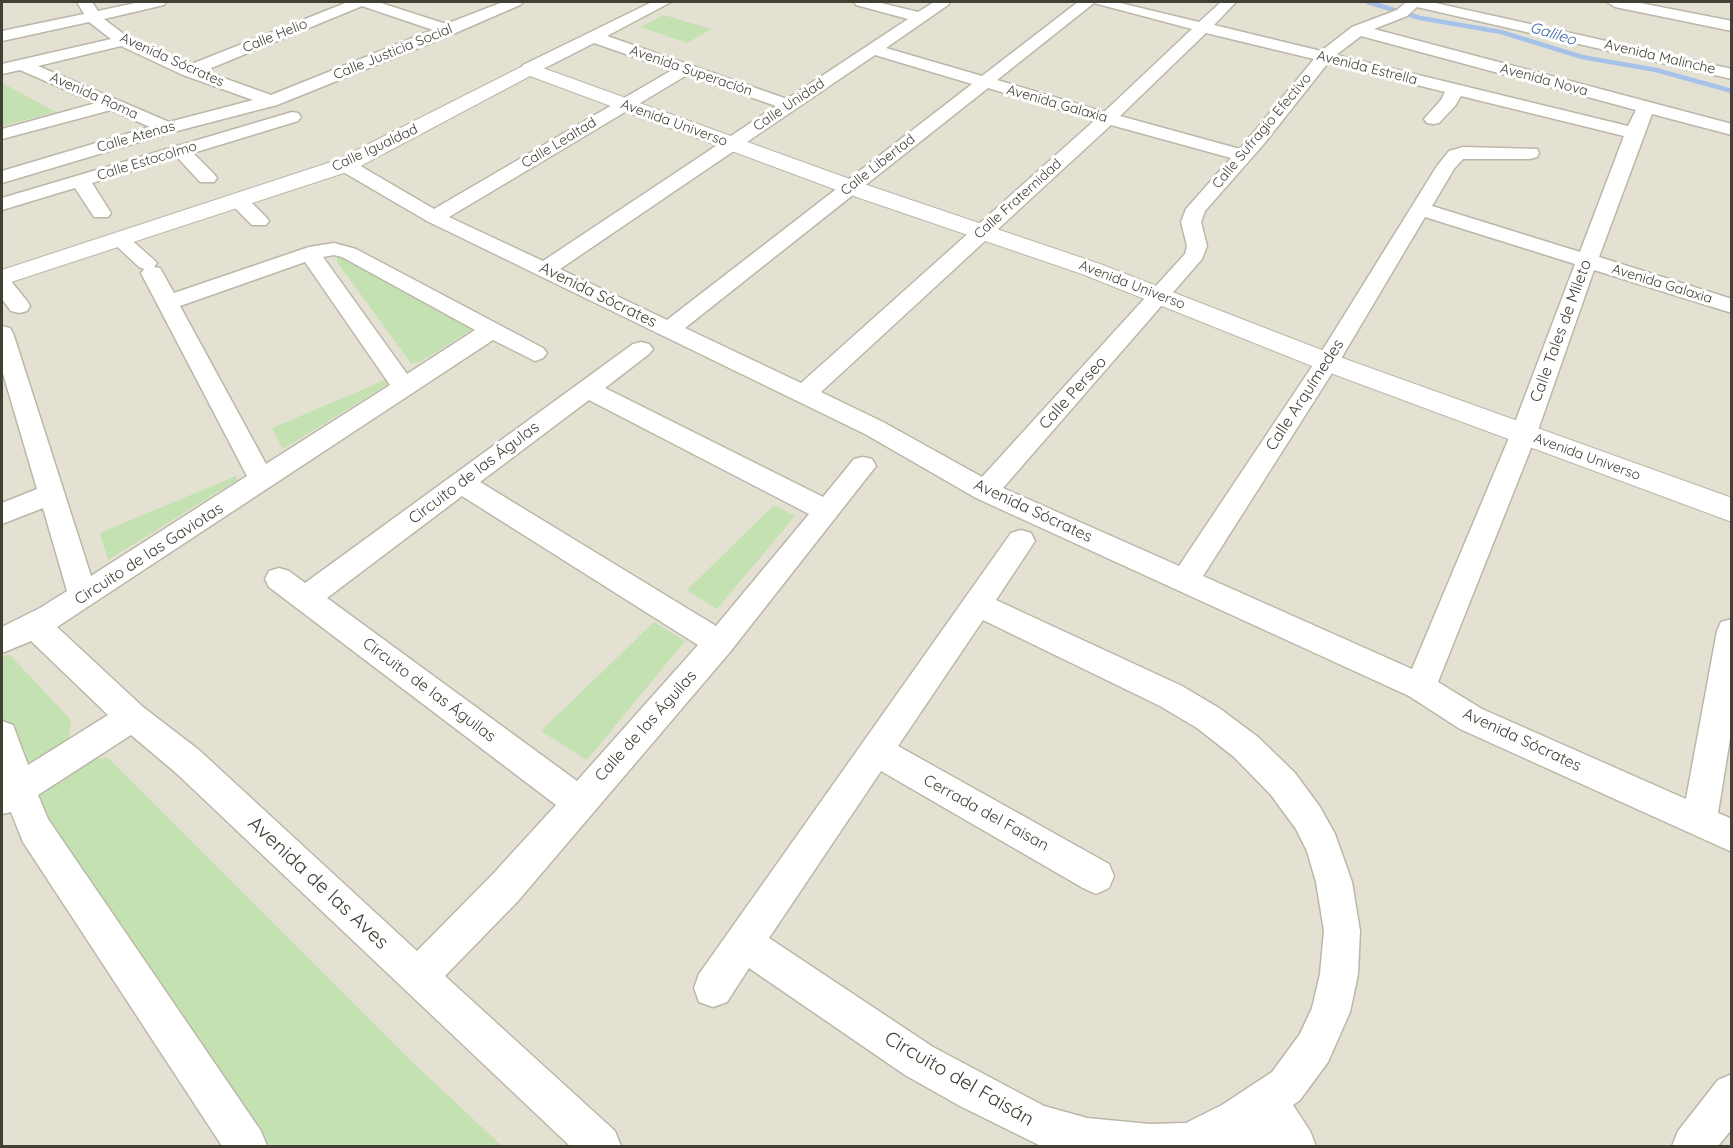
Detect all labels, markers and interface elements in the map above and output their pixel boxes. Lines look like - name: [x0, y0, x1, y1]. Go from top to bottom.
- street label: Calle Helio: [240, 15, 310, 57]
- water label: Galileo: [1528, 18, 1578, 50]
- street label: Calle Justicia Social: [331, 20, 455, 84]
- street label: Avenida Sócrates: [117, 30, 227, 90]
- street label: Avenida Malinche: [1603, 36, 1717, 78]
- street label: Avenida Superación: [628, 42, 754, 100]
- street label: Avenida Estrella: [1315, 47, 1419, 89]
- street label: Avenida Nova: [1498, 60, 1590, 100]
- street label: Avenida Roma: [47, 69, 141, 123]
- street label: Calle Sufragio Efectivo: [1209, 70, 1315, 192]
- street label: Calle Unidad: [750, 75, 828, 135]
- street label: Avenida Galaxia: [1005, 82, 1109, 126]
- street label: Avenida Universo: [618, 96, 730, 150]
- street label: Calle Lealtad: [518, 114, 600, 172]
- street label: Calle Atenas: [95, 118, 177, 156]
- street label: Calle Igualdad: [329, 121, 421, 175]
- street label: Calle Libertad: [838, 131, 918, 199]
- street label: Calle Estocolmo: [95, 138, 199, 184]
- street label: Calle Fraternidad: [971, 155, 1065, 243]
- street label: Avenida Universo: [1076, 257, 1188, 313]
- street label: Calle Tales de Mileto: [1526, 257, 1596, 405]
- street label: Avenida Sócrates: [536, 258, 660, 332]
- street label: Avenida Galaxia: [1610, 261, 1714, 307]
- street label: Calle Arquímedes: [1262, 336, 1348, 454]
- street label: Calle Perseo: [1035, 353, 1111, 433]
- street label: Circuito de las Águlas: [405, 418, 543, 528]
- street label: Avenida Universo: [1531, 430, 1643, 484]
- street label: Avenida Sócrates: [971, 475, 1095, 547]
- street label: Circuito de las Gaviotas: [71, 499, 227, 609]
- street label: Circuito de las Águilas: [359, 634, 499, 746]
- street label: Calle de las Águilas: [591, 667, 701, 785]
- street label: Avenida Sócrates: [1460, 704, 1584, 776]
- street label: Cerrada del Faisan: [920, 771, 1052, 855]
- street label: Avenida de las Aves: [243, 812, 393, 954]
- street label: Circuito del Faisán: [880, 1026, 1038, 1132]

